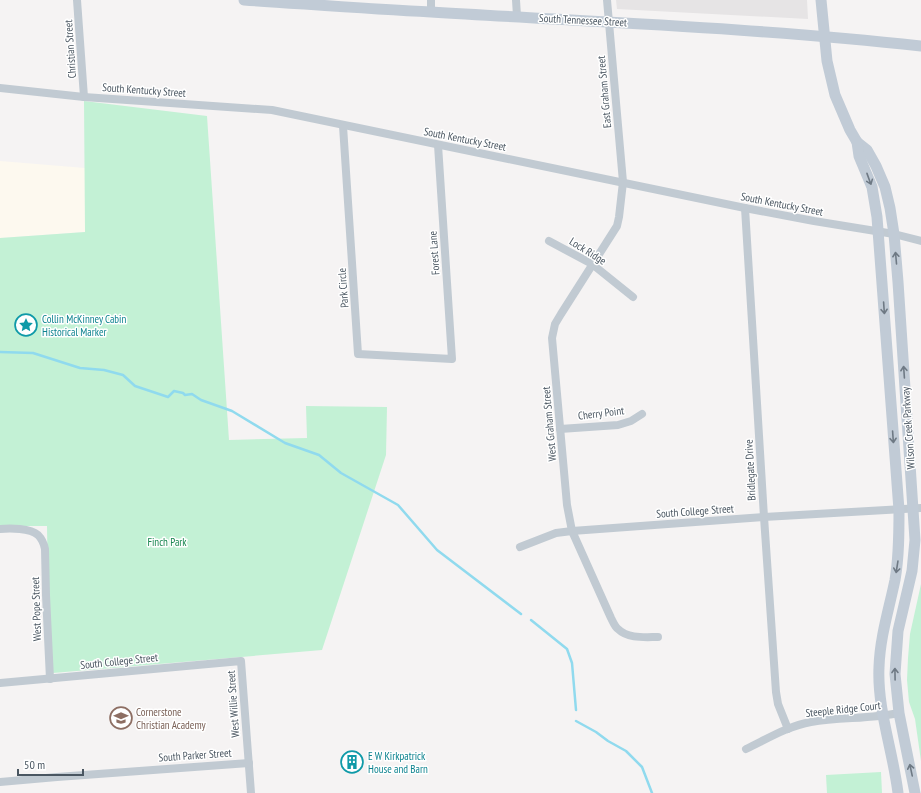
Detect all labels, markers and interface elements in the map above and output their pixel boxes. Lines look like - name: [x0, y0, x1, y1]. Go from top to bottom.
- street label: South Tennessee Street: [539, 11, 627, 29]
- street label: Christian Street: [61, 19, 79, 79]
- street label: East Graham Street: [594, 55, 614, 129]
- street label: South Kentucky Street: [102, 80, 186, 100]
- street label: South Kentucky Street: [423, 124, 507, 154]
- one-way arrow: [866, 172, 874, 184]
- street label: South Kentucky Street: [740, 189, 824, 219]
- street label: Forest Lane: [425, 230, 443, 275]
- street label: Lock Ridge: [567, 234, 609, 268]
- one-way arrow: [892, 252, 900, 265]
- street label: Park Circle: [335, 267, 351, 308]
- one-way arrow: [880, 301, 887, 314]
- place icon: Collin McKinney Cabin Historical Marker: [13, 312, 39, 338]
- place label: Collin McKinney Cabin Historical Marker: [42, 312, 127, 339]
- one-way arrow: [901, 366, 908, 379]
- street label: Wilson Creek Parkway: [898, 385, 918, 470]
- street label: West Graham Street: [539, 386, 559, 462]
- street label: Cherry Point: [577, 403, 625, 423]
- one-way arrow: [890, 430, 897, 443]
- street label: Bridlegate Drive: [741, 439, 759, 501]
- street label: South College Street: [656, 501, 734, 521]
- park label: Finch Park: [147, 535, 187, 549]
- one-way arrow: [892, 560, 900, 573]
- street label: West Pope Street: [28, 577, 44, 641]
- street label: South College Street: [80, 650, 158, 672]
- one-way arrow: [891, 668, 899, 681]
- street label: West Willie Street: [224, 670, 242, 738]
- street label: Steeple Ridge Court: [805, 698, 881, 720]
- school or university icon: Cornerstone Christian Academy: [108, 705, 134, 731]
- place label: Cornerstone Christian Academy: [136, 705, 207, 732]
- street label: South Parker Street: [158, 745, 232, 765]
- building icon: E W Kirkpatrick House and Barn: [339, 749, 365, 775]
- place label: E W Kirkpatrick House and Barn: [368, 749, 428, 776]
- scale bar: [18, 751, 83, 777]
- text: 50 m: [24, 757, 45, 772]
- one-way arrow: [907, 764, 915, 777]

